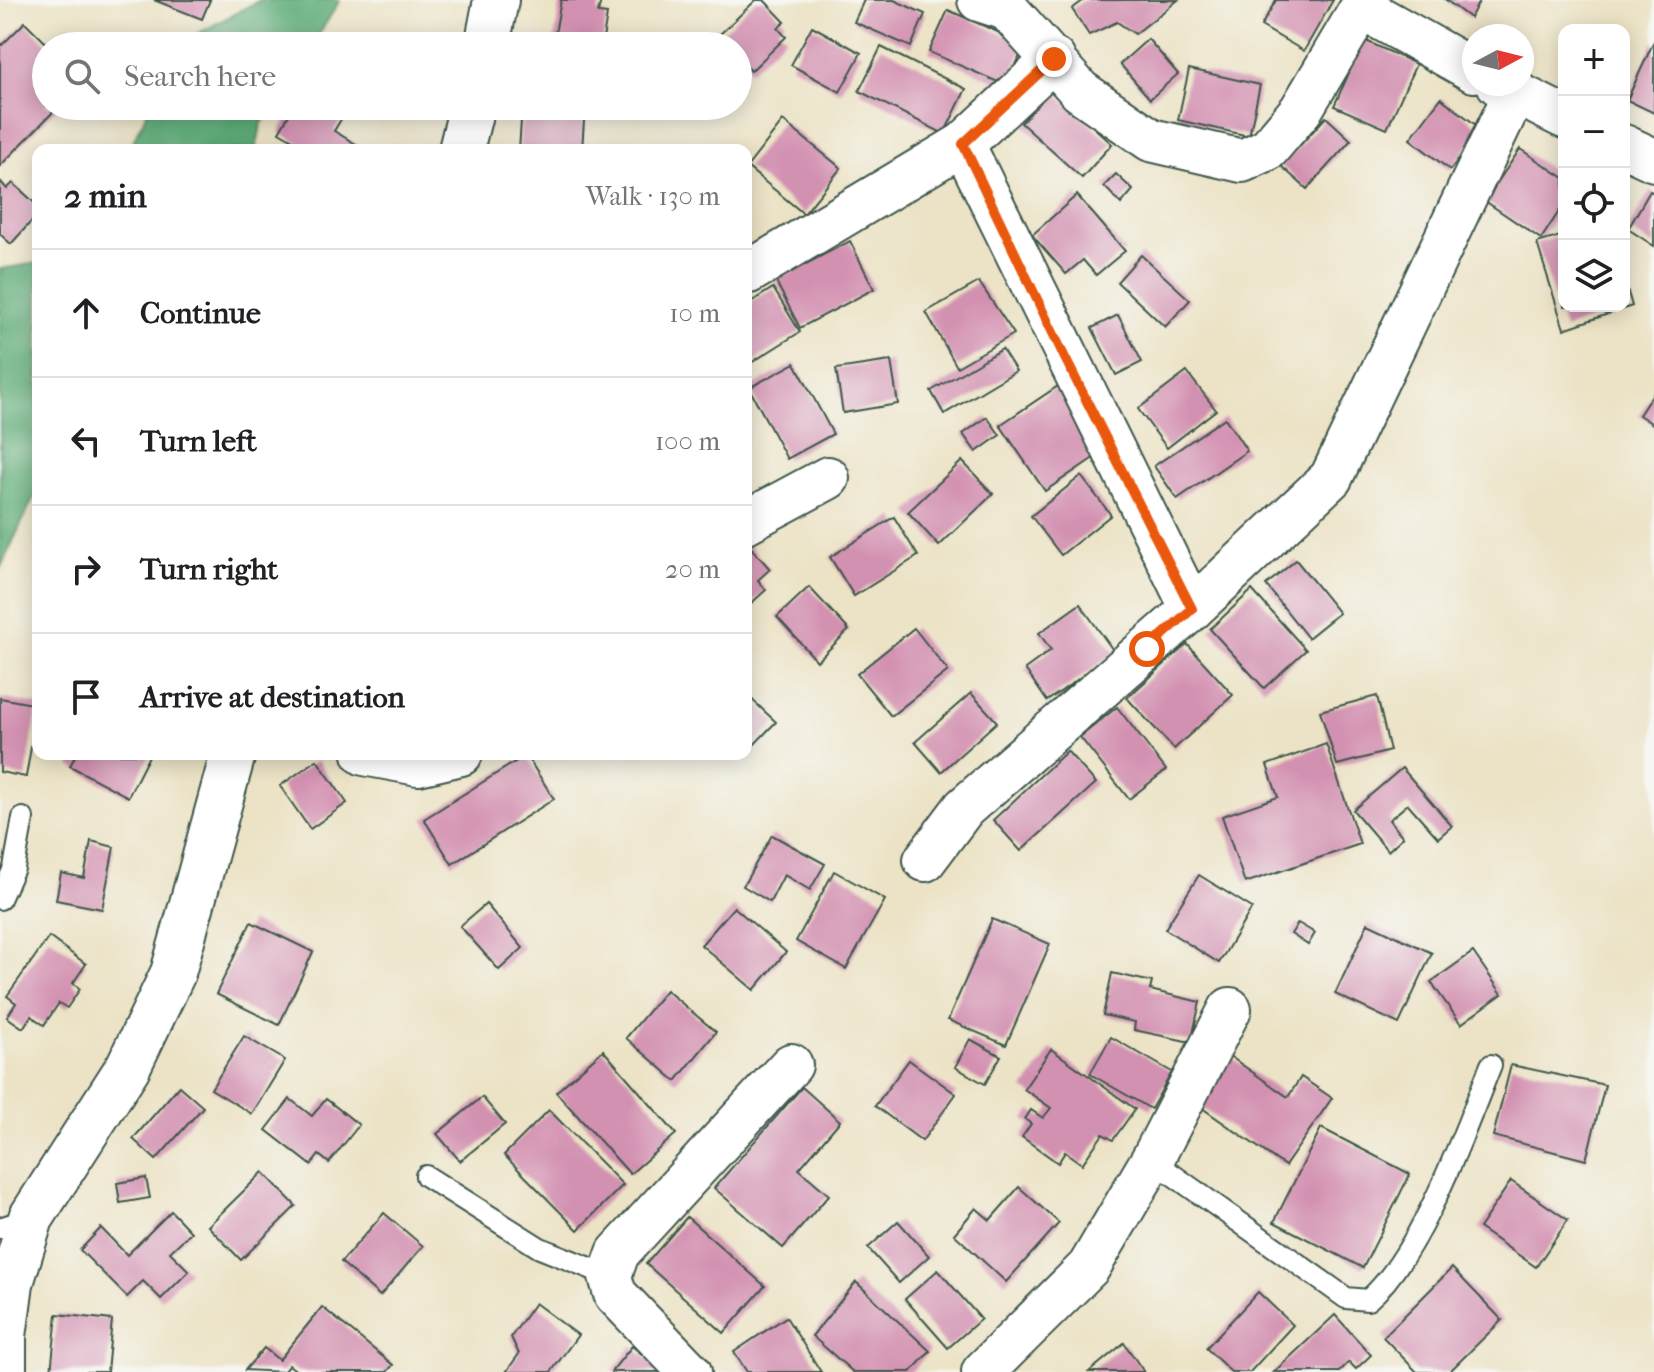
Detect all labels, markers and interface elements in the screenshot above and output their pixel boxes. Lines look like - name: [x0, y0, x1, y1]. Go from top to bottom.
- north arrow: [1462, 24, 1534, 96]
- map controls: [1558, 24, 1630, 312]
- button: +: [1558, 24, 1630, 96]
- search box: [32, 32, 752, 120]
- route end: [1036, 41, 1072, 77]
- icon: search: [60, 54, 104, 98]
- text: Search here: [124, 59, 276, 94]
- button: −: [1558, 96, 1630, 168]
- button: locate: [1558, 168, 1630, 240]
- text: 2 min: [64, 176, 147, 216]
- text: Walk · 130 m: [586, 181, 720, 212]
- button: layers: [1558, 240, 1630, 312]
- icon: ahead: [64, 291, 108, 335]
- text: Continue: [140, 296, 261, 331]
- text: 10 m: [669, 298, 720, 329]
- icon: left: [64, 419, 108, 463]
- text: Turn left: [140, 424, 257, 459]
- text: 100 m: [655, 426, 720, 457]
- icon: right: [64, 547, 108, 591]
- text: Turn right: [140, 552, 278, 587]
- text: 20 m: [665, 554, 720, 585]
- route start: [1129, 631, 1165, 667]
- icon: arrive: [64, 675, 108, 719]
- text: Arrive at destination: [140, 680, 405, 715]

